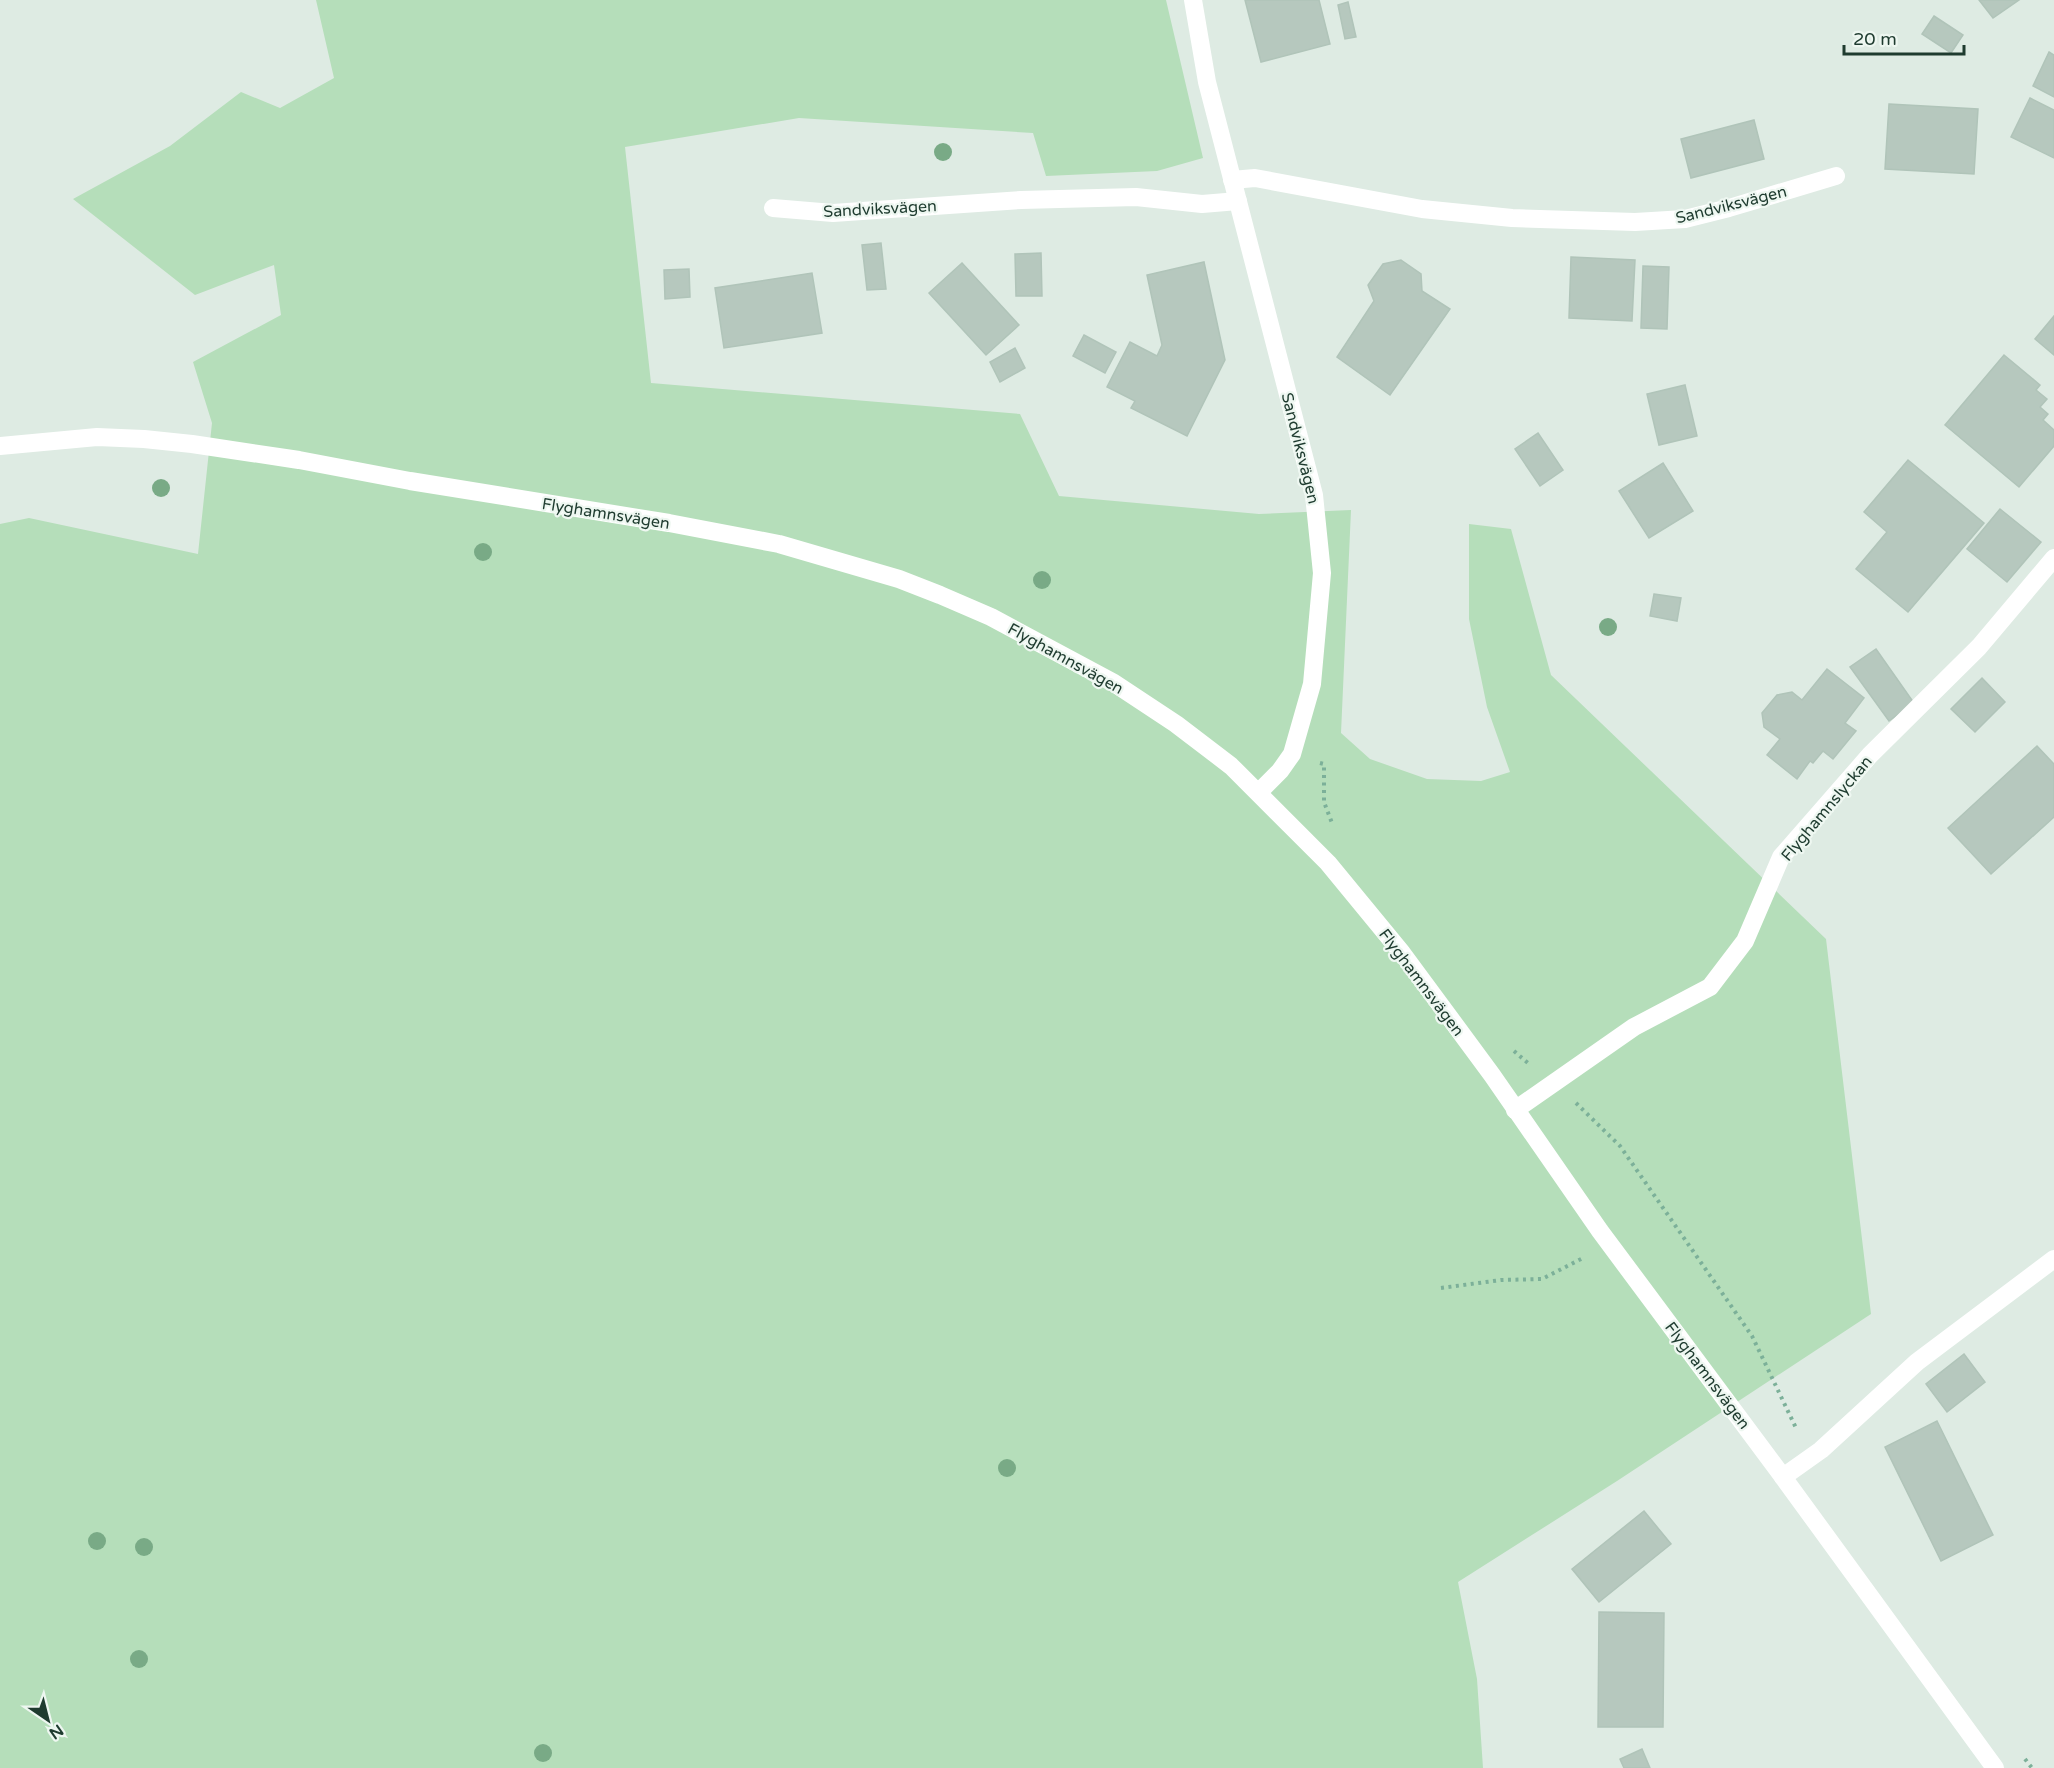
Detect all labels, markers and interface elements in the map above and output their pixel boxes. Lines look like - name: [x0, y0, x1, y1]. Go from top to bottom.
- scale bar: [1844, 18, 1964, 56]
- text: 20 m: [1853, 28, 1897, 50]
- street label: Sandviksvägen: [1674, 182, 1789, 228]
- street label: Sandviksvägen: [823, 196, 937, 222]
- street label: Sandviksvägen: [1277, 391, 1323, 506]
- street label: Flyghamnsvägen: [540, 494, 671, 534]
- street label: Flyghamnsvägen: [1004, 619, 1127, 699]
- street label: Flyghamnslyckan: [1777, 752, 1877, 865]
- street label: Flyghamnsvägen: [1374, 925, 1468, 1040]
- street label: Flyghamnsvägen: [1660, 1318, 1754, 1433]
- north arrow: [18, 1690, 78, 1750]
- text: N: [45, 1720, 67, 1743]

